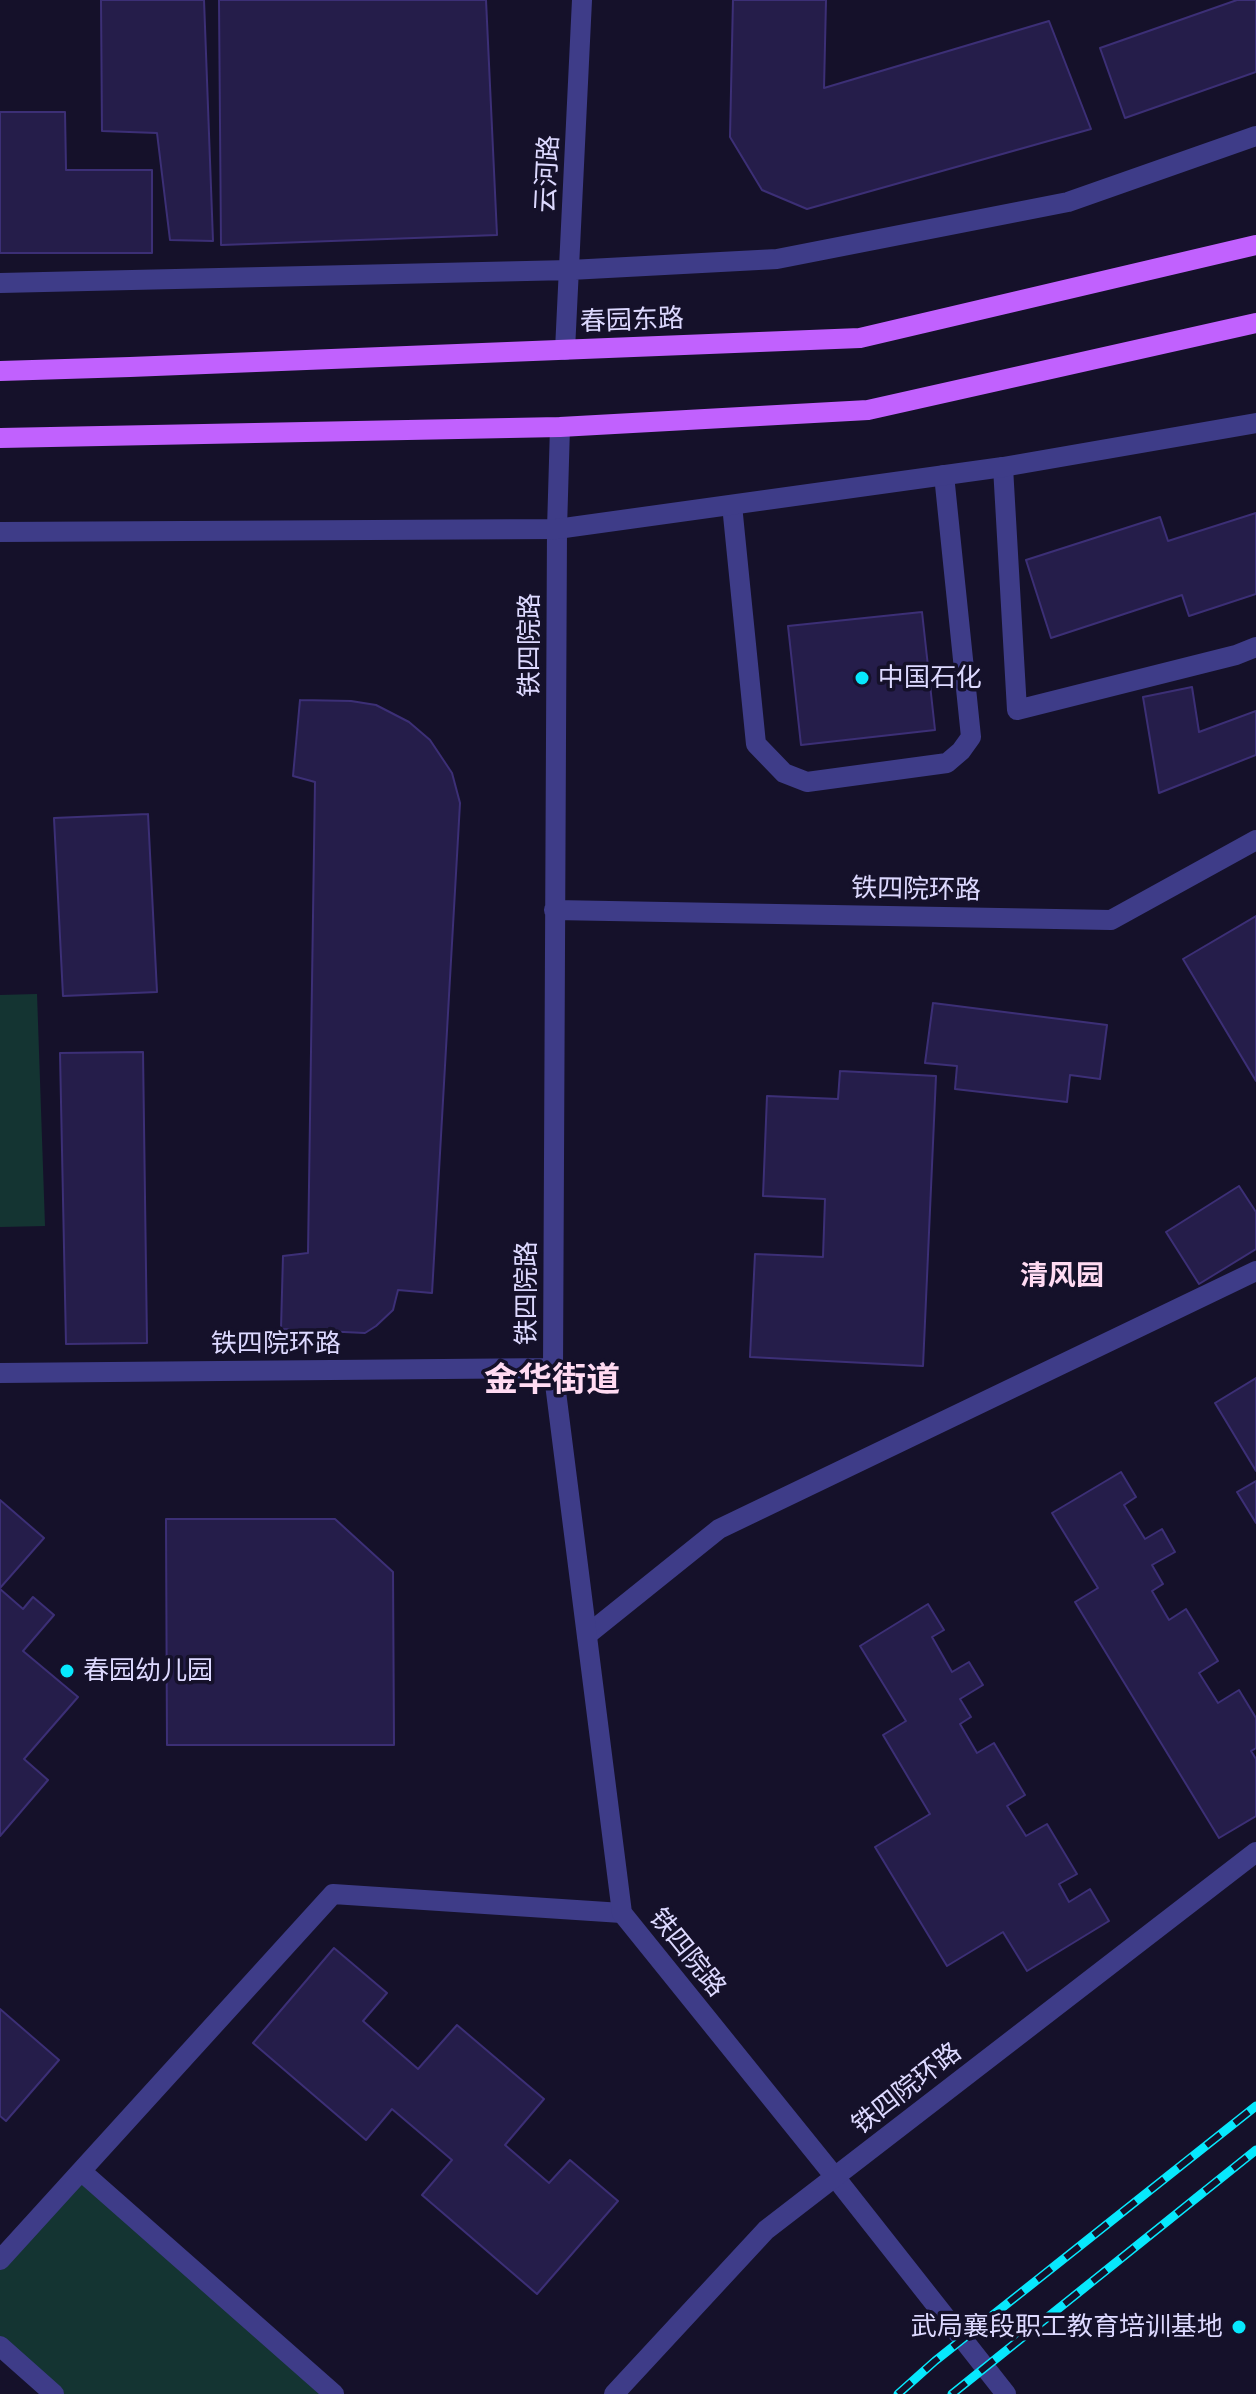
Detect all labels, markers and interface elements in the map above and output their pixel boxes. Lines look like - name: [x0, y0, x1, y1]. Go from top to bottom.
- street label: 云河路: [530, 134, 566, 214]
- street label: 春园东路: [579, 304, 685, 338]
- street label: 铁四院路: [514, 593, 546, 697]
- place label: 中国石化: [878, 662, 982, 694]
- marker: 中国石化: [853, 669, 871, 687]
- street label: 铁四院环路: [851, 873, 981, 907]
- street label: 铁四院路: [511, 1241, 543, 1345]
- district label: 清风园: [1020, 1260, 1104, 1294]
- street label: 铁四院环路: [211, 1328, 341, 1360]
- district label: 金华街道: [484, 1361, 620, 1401]
- place label: 春园幼儿园: [83, 1655, 213, 1687]
- marker: 春园幼儿园: [58, 1662, 76, 1680]
- street label: 铁四院路: [642, 1903, 732, 2003]
- street label: 铁四院环路: [846, 2037, 968, 2141]
- place label: 武局襄段职工教育培训基地: [911, 2311, 1223, 2343]
- marker: 武局襄段职工教育培训基地: [1230, 2318, 1248, 2336]

